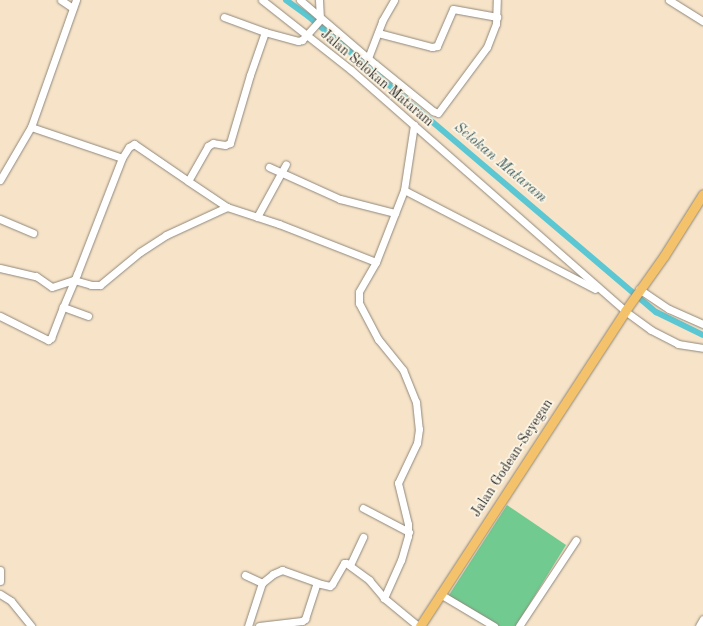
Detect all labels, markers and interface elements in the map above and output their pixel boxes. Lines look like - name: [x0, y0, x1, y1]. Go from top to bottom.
- street label: Jalan Selokan Mataram: [317, 26, 437, 130]
- water label: Selokan Mataram: [450, 119, 550, 207]
- street label: Jalan Godean-Seyegan: [468, 396, 556, 520]

